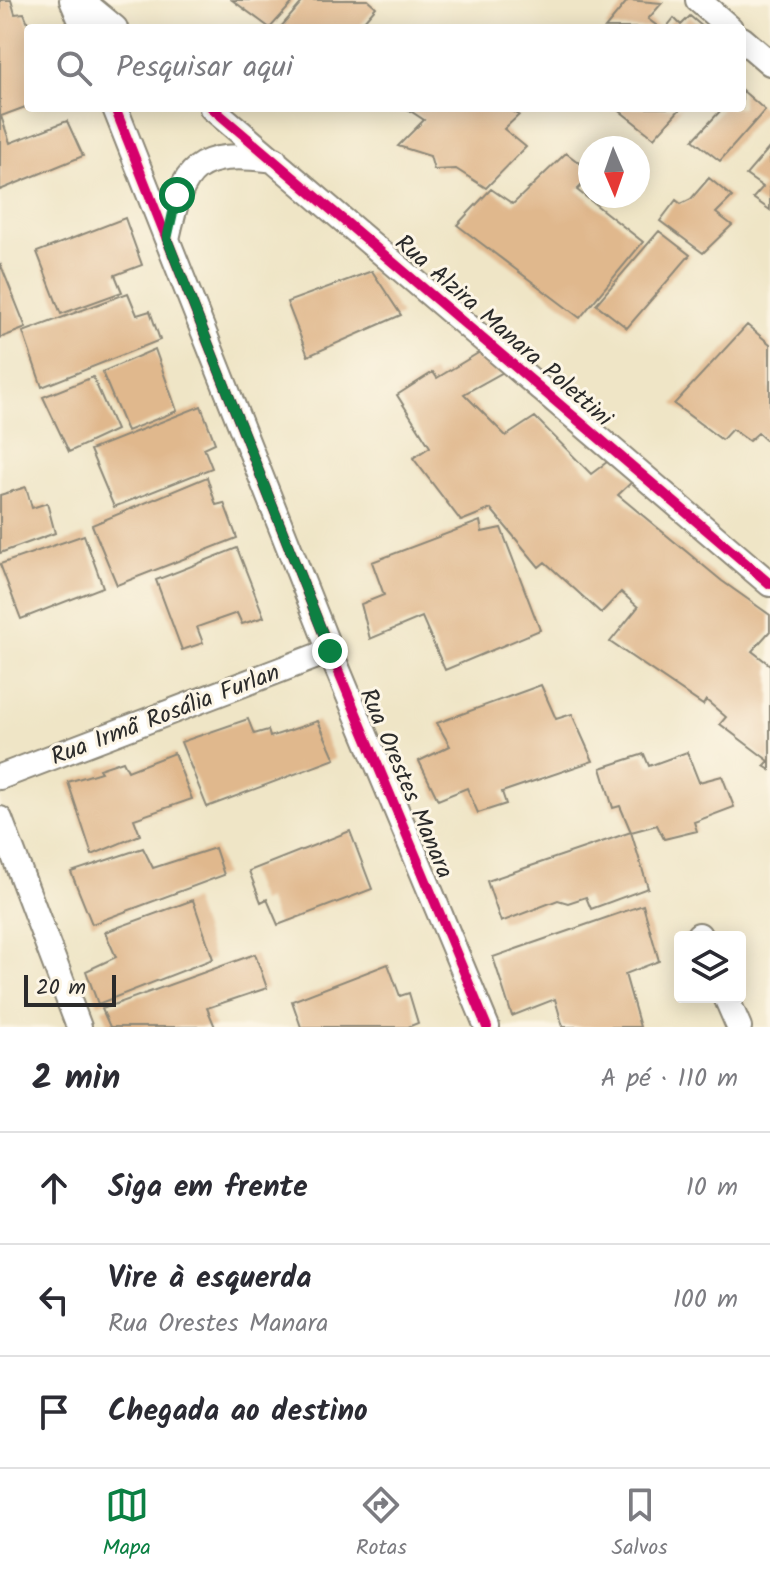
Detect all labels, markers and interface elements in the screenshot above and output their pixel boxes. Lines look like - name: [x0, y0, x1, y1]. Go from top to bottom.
- search box: [24, 24, 746, 112]
- text: Pesquisar aqui: [116, 44, 293, 92]
- icon: search: [52, 46, 96, 90]
- north arrow: [578, 136, 650, 208]
- route start: [159, 177, 195, 213]
- street label: Rua Alzira Manara Polettini: [385, 225, 622, 438]
- route end: [312, 633, 348, 669]
- street label: Rua Irmã Rosália Furlan: [45, 654, 286, 777]
- street label: Rua Orestes Manara: [348, 682, 463, 885]
- map controls: [674, 931, 746, 1003]
- button: layers: [674, 931, 746, 1003]
- scale bar: [24, 971, 116, 1007]
- text: 20 m: [36, 971, 86, 1006]
- text: 2 min: [32, 1052, 120, 1106]
- text: A pé · 110 m: [600, 1058, 738, 1100]
- text: Siga em frente: [108, 1164, 308, 1212]
- icon: ahead: [32, 1166, 76, 1210]
- text: 10 m: [686, 1167, 738, 1209]
- text: Vire à esquerda: [108, 1255, 312, 1303]
- icon: left: [32, 1278, 76, 1322]
- text: 100 m: [673, 1279, 738, 1321]
- text: Rua Orestes Manara: [108, 1303, 328, 1345]
- text: Chegada ao destino: [108, 1388, 368, 1436]
- icon: arrive: [32, 1390, 76, 1434]
- tab: Mapa: [102, 1483, 151, 1566]
- tab: Rotas: [356, 1483, 407, 1566]
- tab: Salvos: [612, 1483, 668, 1566]

